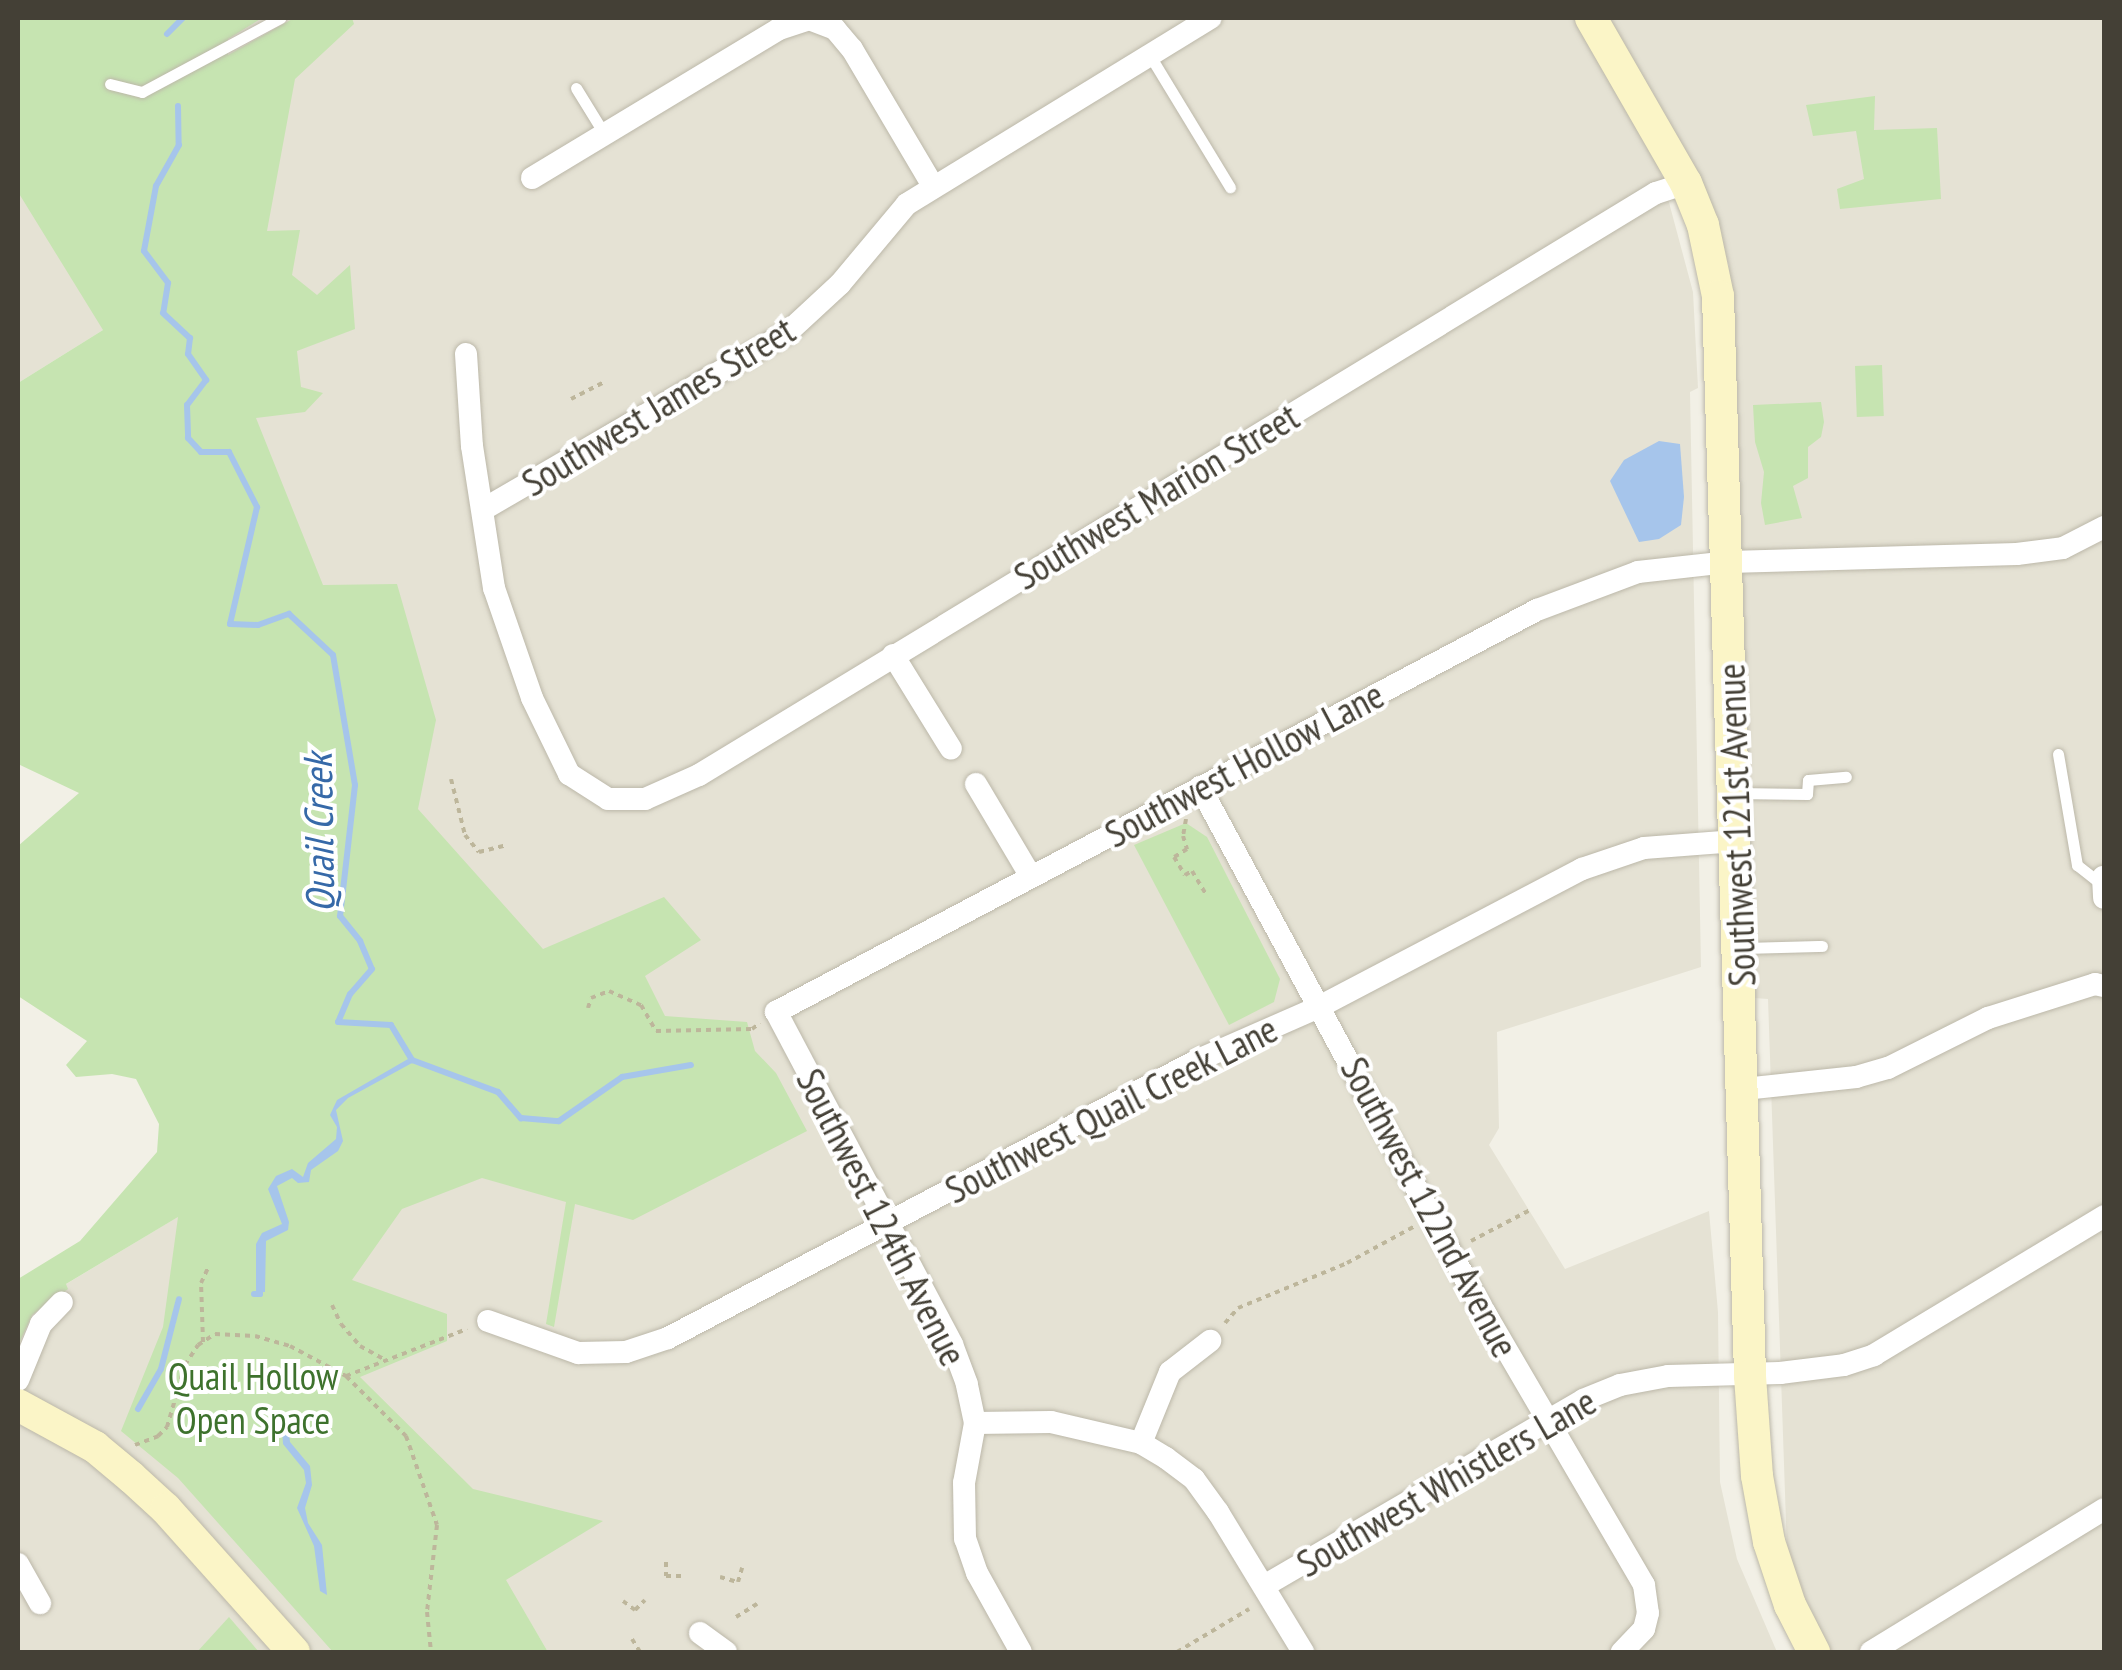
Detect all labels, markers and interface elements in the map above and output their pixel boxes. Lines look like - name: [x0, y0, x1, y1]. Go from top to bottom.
- street label: Southwest James Street: [513, 307, 803, 505]
- street label: Southwest Marion Street: [1006, 393, 1306, 599]
- street label: Southwest 121st Avenue: [1708, 662, 1764, 988]
- street label: Southwest Hollow Lane: [1097, 671, 1391, 857]
- water label: Quail Creek: [293, 753, 343, 913]
- street label: Southwest Quail Creek Lane: [937, 1005, 1285, 1213]
- street label: Southwest 122nd Avenue: [1331, 1049, 1529, 1365]
- street label: Southwest 124th Avenue: [787, 1060, 977, 1374]
- park label: Quail Hollow Open Space: [168, 1353, 338, 1442]
- street label: Southwest Whistlers Lane: [1288, 1378, 1604, 1586]

